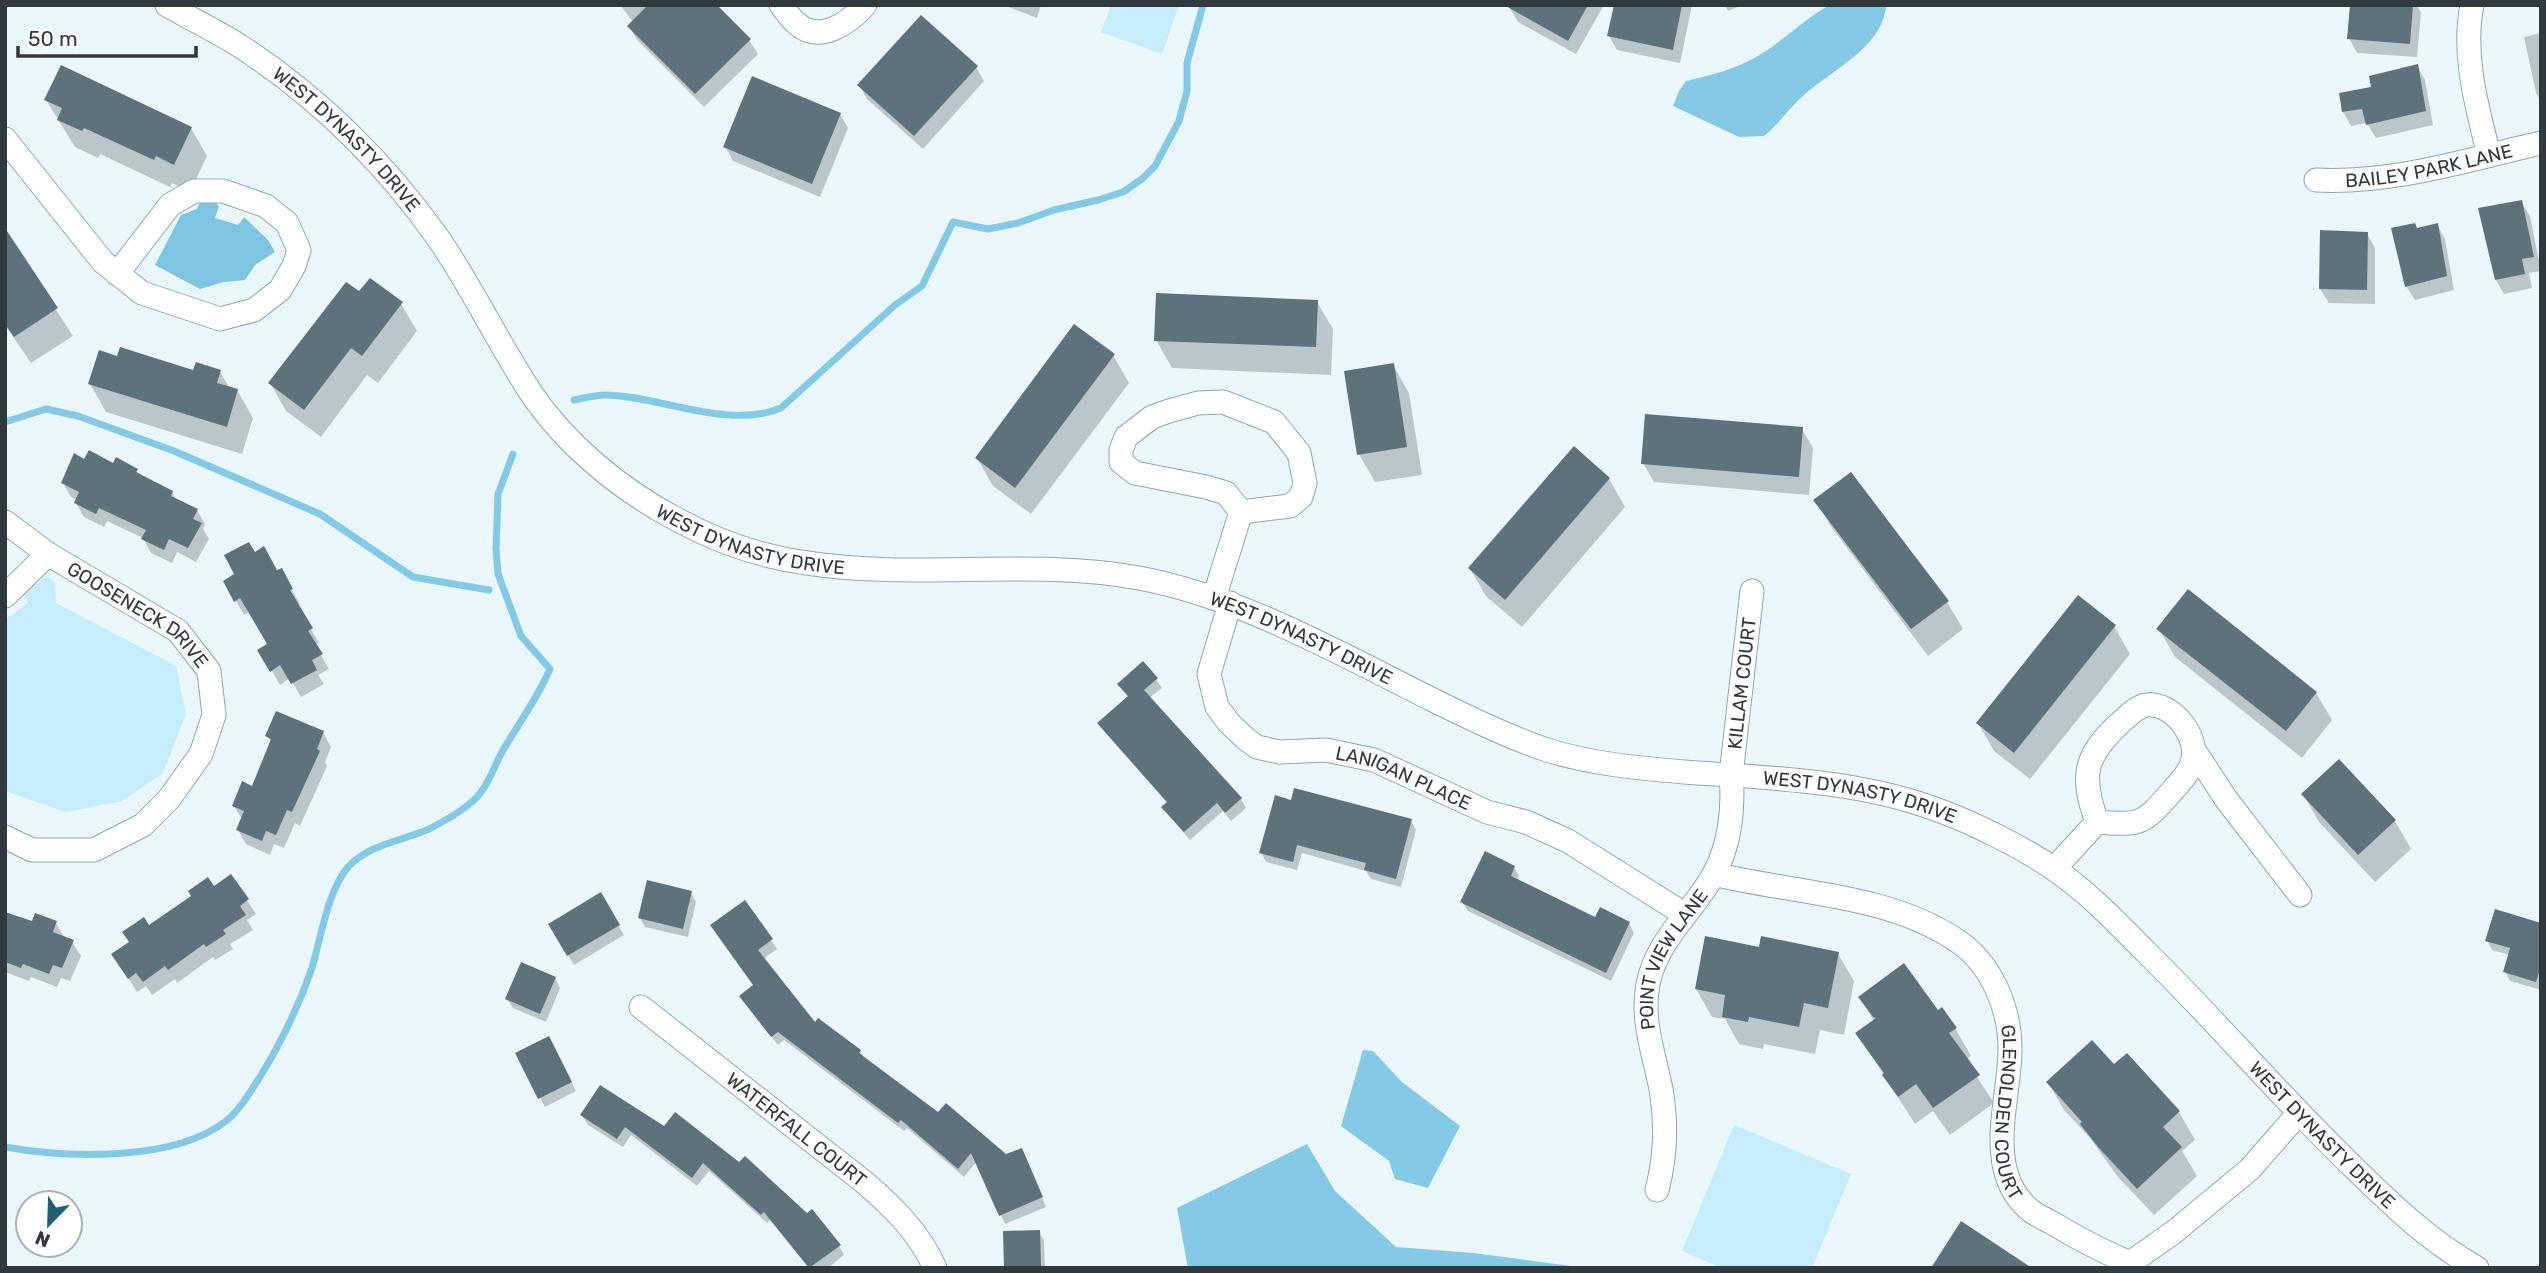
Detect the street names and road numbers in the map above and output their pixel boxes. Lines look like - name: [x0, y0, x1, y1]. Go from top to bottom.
- street label: WEST DYNASTY DRIVE: [268, 62, 425, 216]
- street label: BAILEY PARK LANE: [2345, 139, 2515, 192]
- street label: WEST DYNASTY DRIVE: [652, 499, 846, 579]
- street label: GOOSENECK DRIVE: [63, 557, 213, 673]
- street label: WEST DYNASTY DRIVE: [1207, 587, 1396, 690]
- street label: KILLAM COURT: [1723, 616, 1761, 750]
- street label: LANIGAN PLACE: [1333, 741, 1475, 815]
- street label: WEST DYNASTY DRIVE: [1762, 766, 1960, 828]
- street label: POINT VIEW LANE: [1635, 885, 1713, 1031]
- street label: GLENOLDEN COURT: [1990, 1023, 2027, 1204]
- street label: WEST DYNASTY DRIVE: [2244, 1056, 2400, 1213]
- street label: WATERFALL COURT: [722, 1068, 871, 1192]

